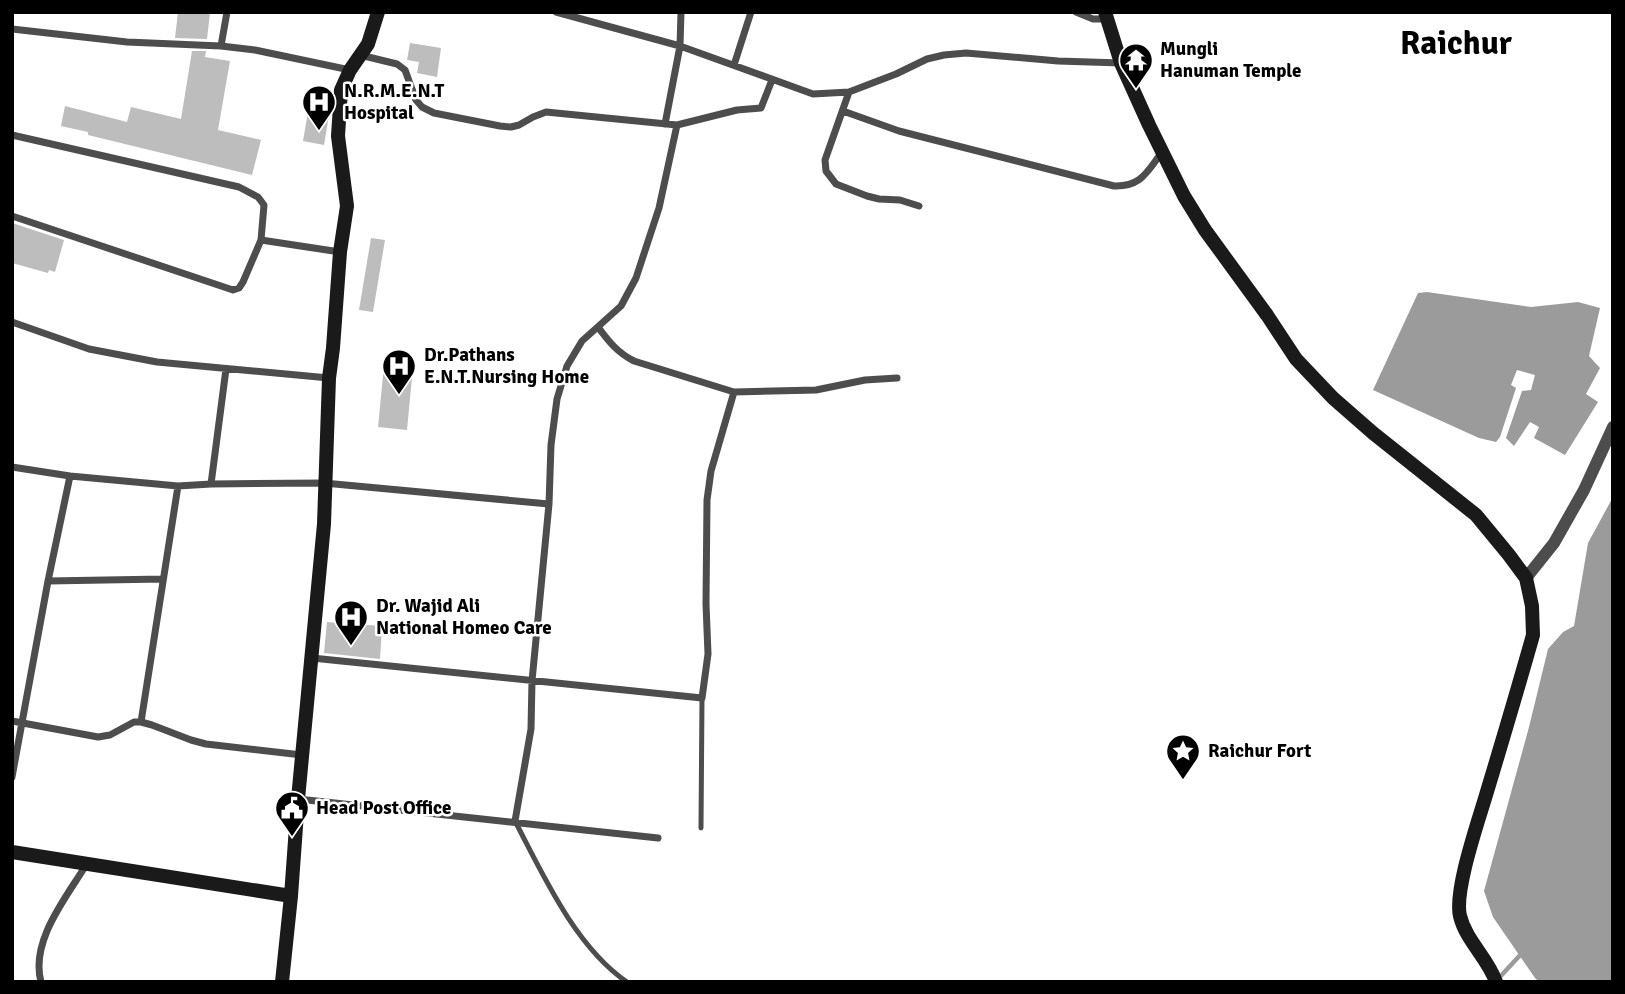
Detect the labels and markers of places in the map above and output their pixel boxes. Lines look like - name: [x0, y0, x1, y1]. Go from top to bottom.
- place label: Mungli Hanuman Temple: [1160, 37, 1302, 83]
- temple icon: Mungli Hanuman Temple: [1117, 41, 1155, 90]
- place label: N.R.M.E.N.T Hospital: [344, 79, 445, 125]
- hospital icon: N.R.M.E.N.T Hospital: [300, 83, 338, 132]
- place label: Dr.Pathans E.N.T.Nursing Home: [424, 343, 589, 389]
- hospital icon: Dr.Pathans E.N.T.Nursing Home: [380, 347, 418, 396]
- place label: Dr. Wajid Ali National Homeo Care: [376, 594, 552, 640]
- hospital icon: Dr. Wajid Ali National Homeo Care: [332, 598, 370, 647]
- place icon: Raichur Fort: [1164, 732, 1202, 781]
- place label: Raichur Fort: [1208, 739, 1311, 763]
- public building icon: Head Post Office: [273, 789, 311, 838]
- place label: Head Post Office: [316, 796, 451, 820]

